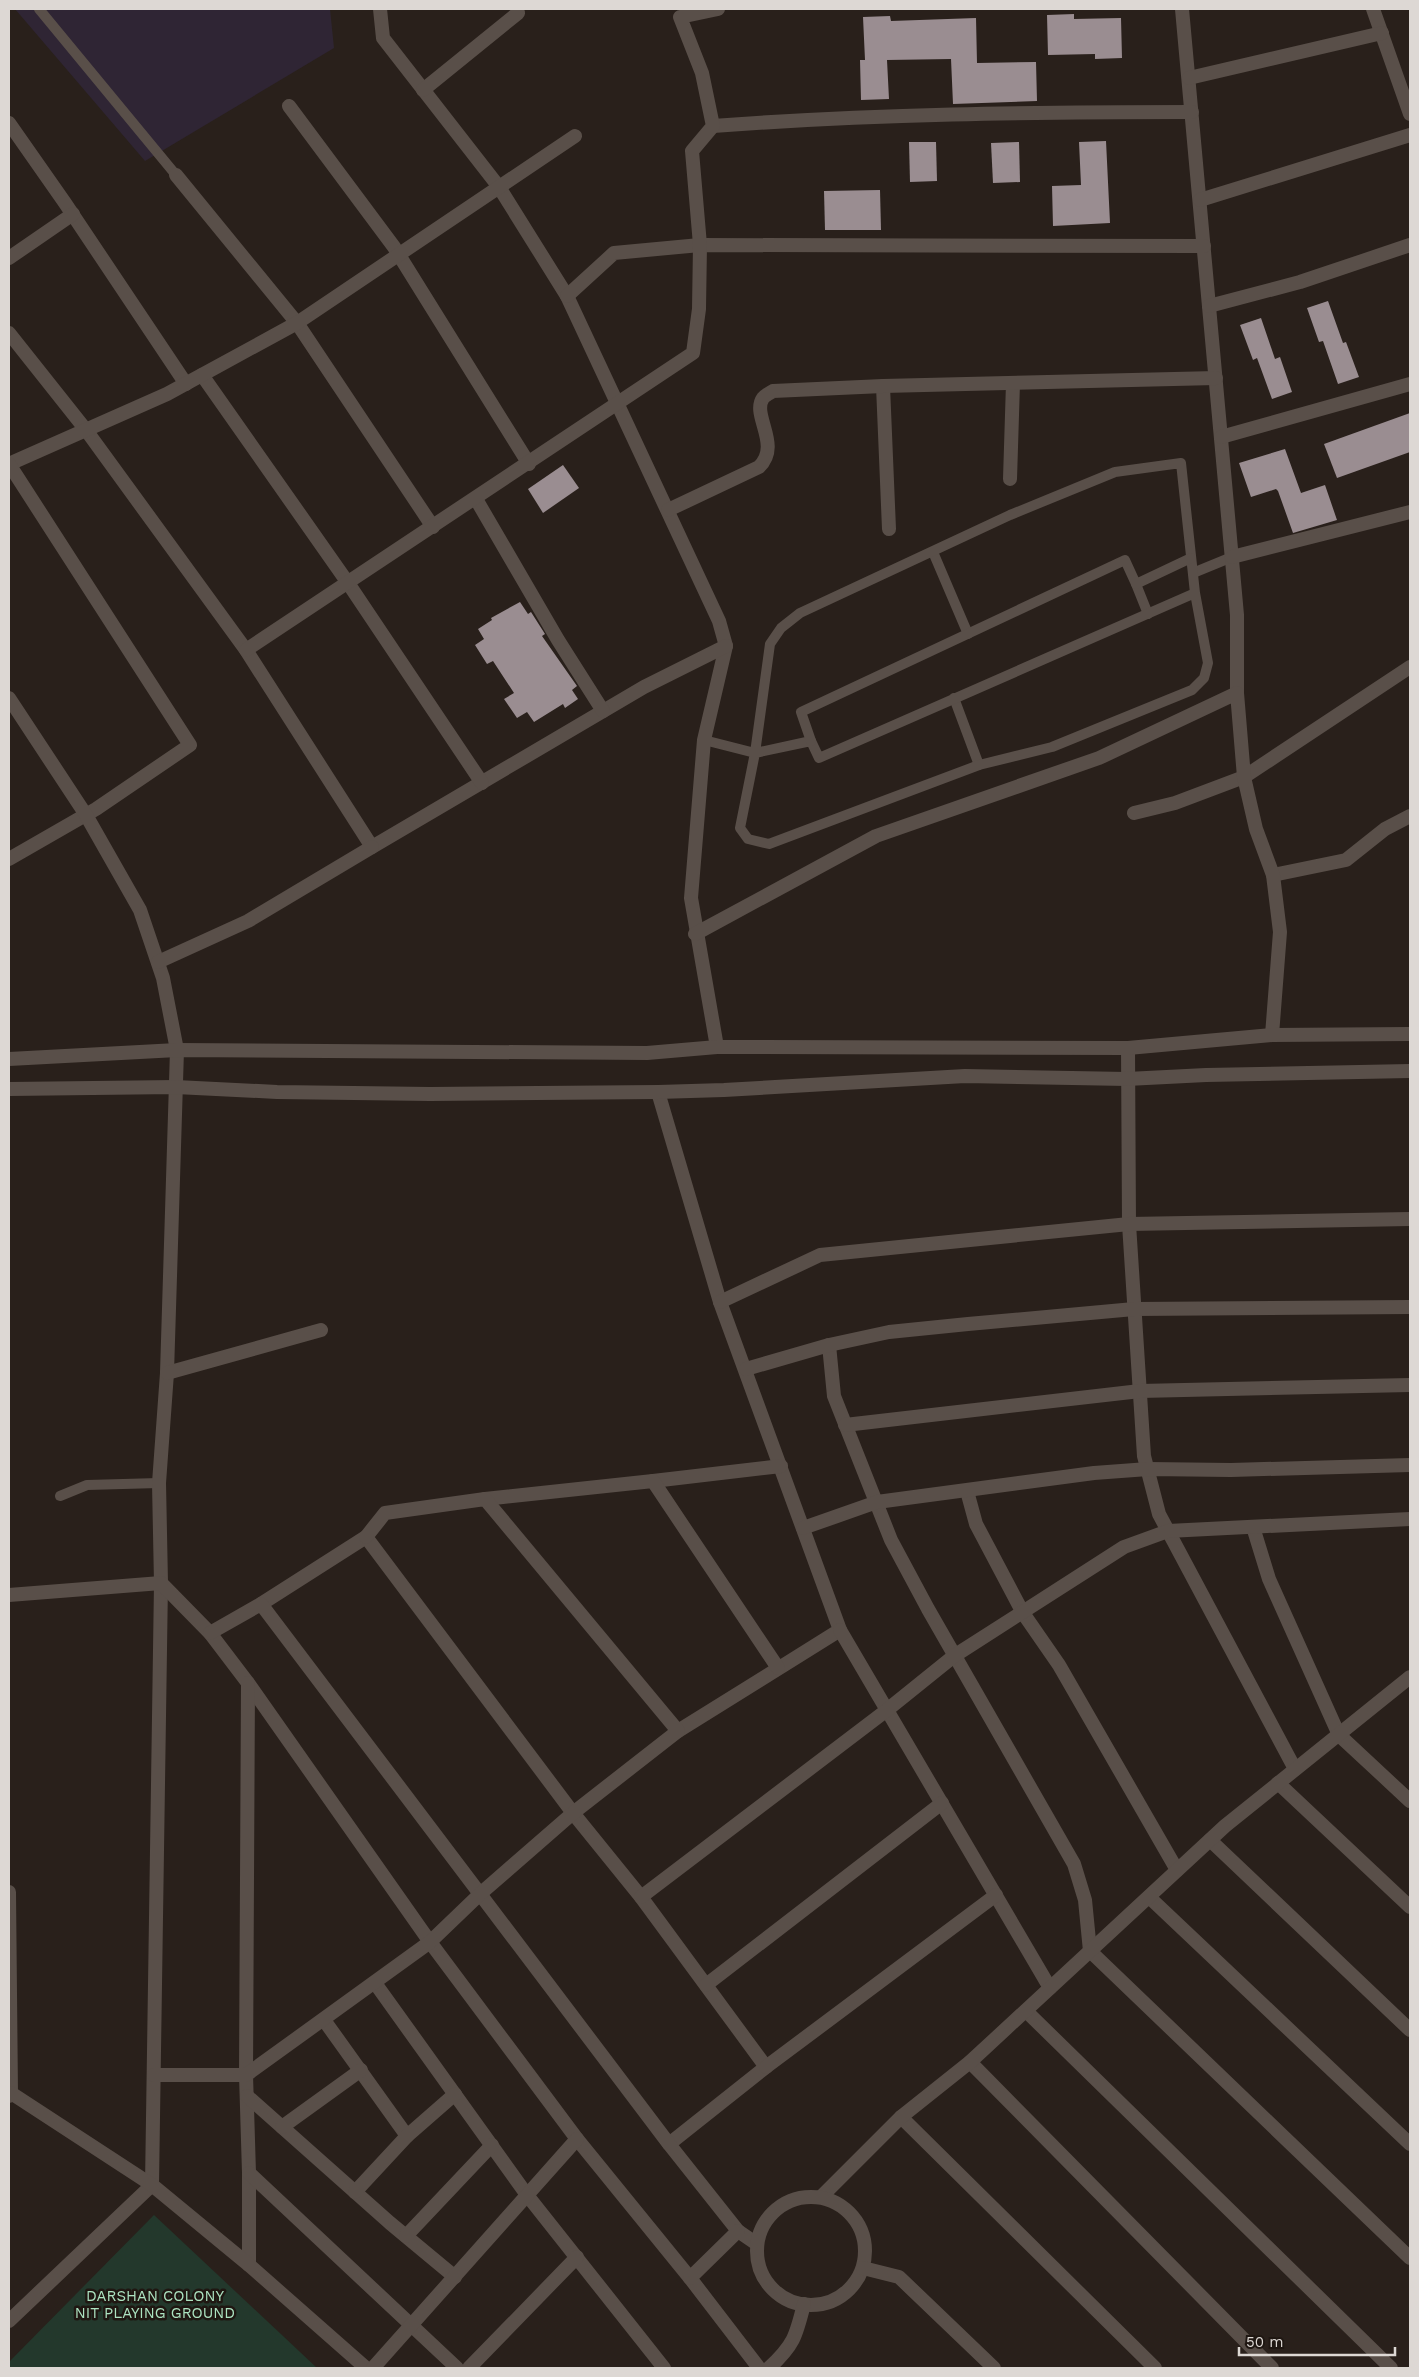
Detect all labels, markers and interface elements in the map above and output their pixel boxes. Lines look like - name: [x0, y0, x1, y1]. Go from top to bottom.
- park label: DARSHAN COLONY NIT PLAYING GROUND: [75, 2287, 235, 2322]
- scale bar: [1239, 2324, 1395, 2356]
- text: 50 m: [1246, 2333, 1283, 2351]

